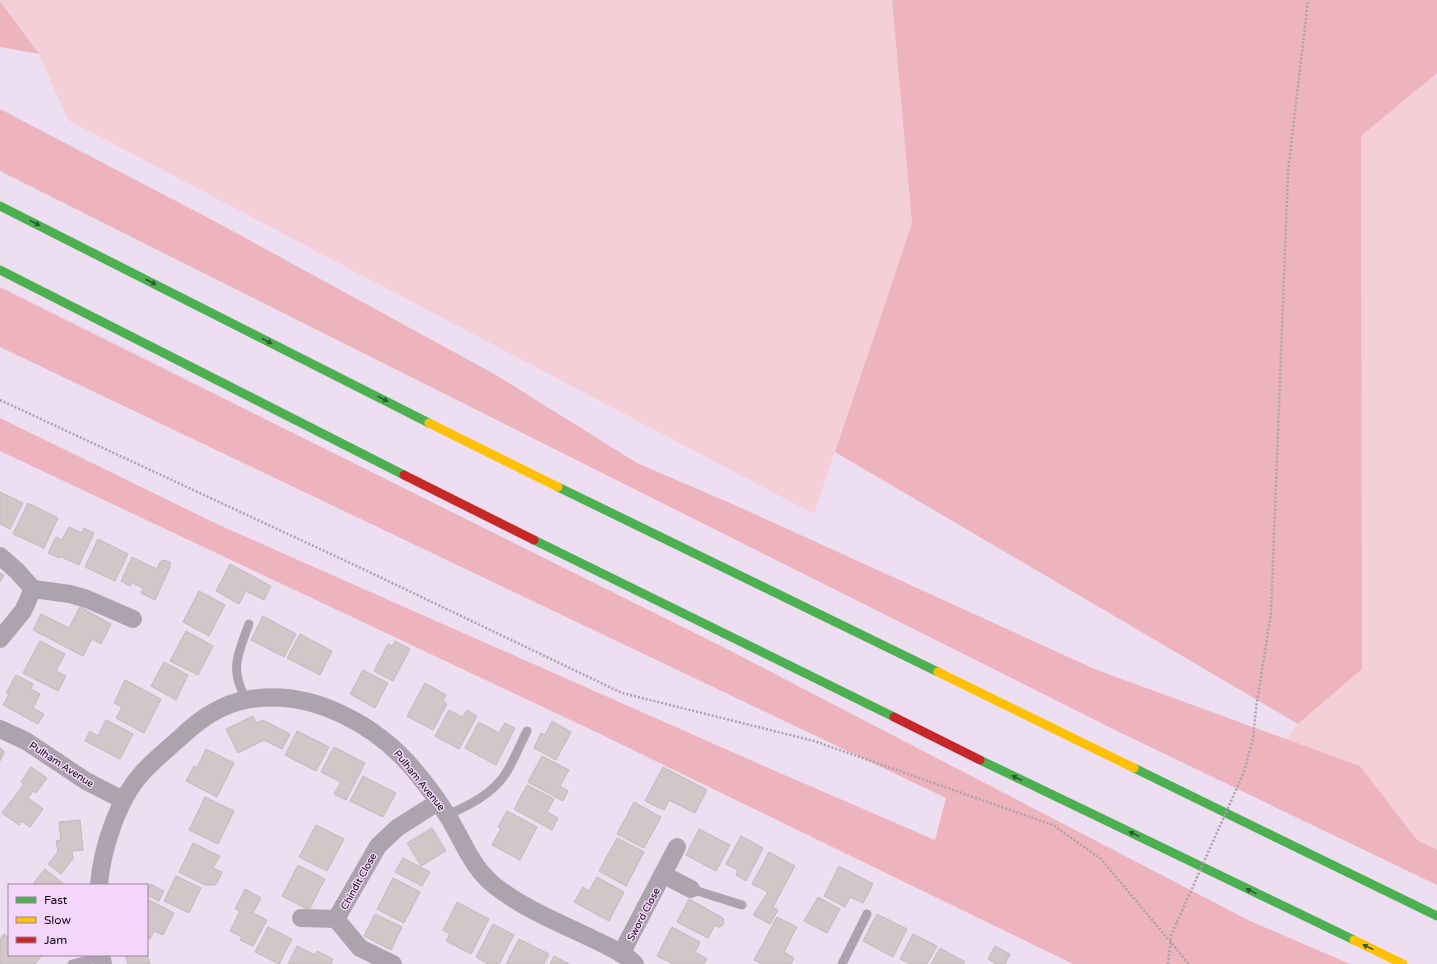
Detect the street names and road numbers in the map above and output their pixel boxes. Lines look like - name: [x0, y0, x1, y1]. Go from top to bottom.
- street label: Pulham Avenue: [27, 740, 96, 790]
- street label: Pulham Avenue: [391, 748, 448, 814]
- street label: Chindit Close: [338, 851, 380, 912]
- street label: Sword Close: [625, 886, 663, 943]

